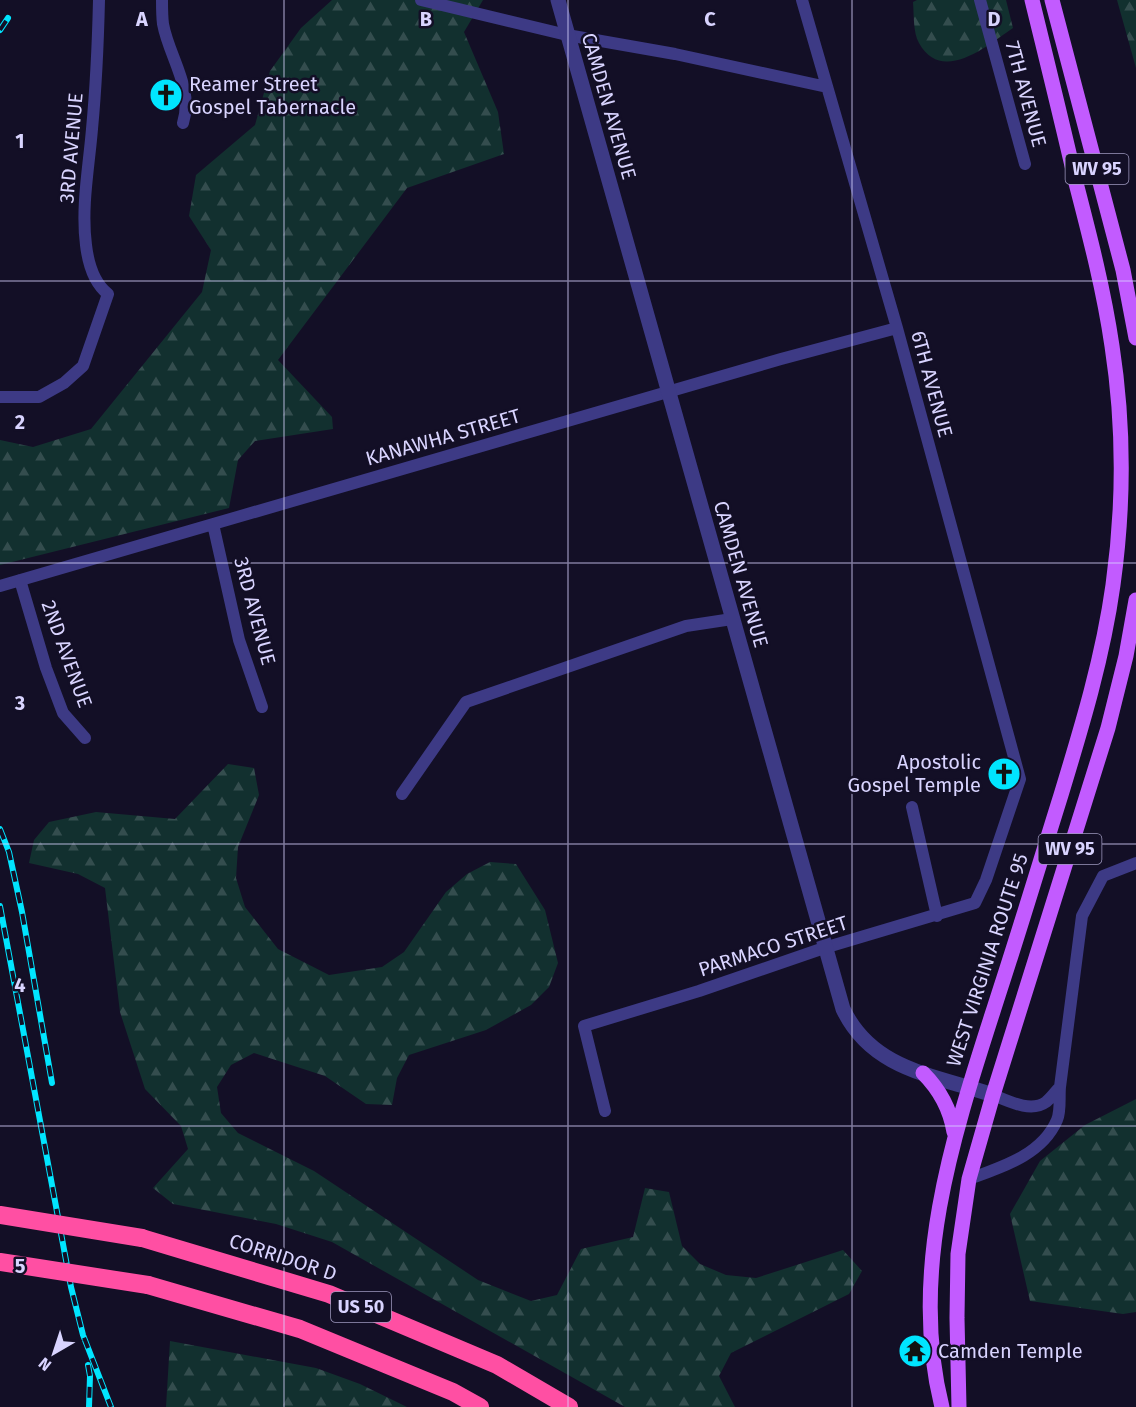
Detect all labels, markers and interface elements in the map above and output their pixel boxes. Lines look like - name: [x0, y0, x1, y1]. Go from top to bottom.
- text: A: [135, 7, 149, 31]
- text: B: [420, 7, 432, 31]
- text: C: [704, 7, 716, 31]
- text: D: [987, 7, 1001, 31]
- street label: CAMDEN AVENUE: [577, 30, 641, 182]
- street label: 7TH AVENUE: [1000, 38, 1052, 150]
- place label: Reamer Street Gospel Tabernacle: [189, 72, 356, 119]
- church icon: Reamer Street Gospel Tabernacle: [148, 77, 184, 113]
- street label: 3RD AVENUE: [54, 92, 88, 204]
- text: 1: [15, 129, 25, 153]
- road number: WV 95: [1066, 154, 1128, 184]
- street label: 6TH AVENUE: [906, 328, 958, 440]
- street label: KANAWHA STREET: [363, 403, 524, 471]
- text: 2: [15, 410, 25, 434]
- street label: CAMDEN AVENUE: [709, 498, 773, 650]
- street label: 3RD AVENUE: [229, 554, 281, 668]
- street label: 2ND AVENUE: [37, 597, 97, 711]
- text: 3: [14, 691, 25, 715]
- place label: Apostolic Gospel Temple: [848, 750, 981, 797]
- church icon: Apostolic Gospel Temple: [986, 756, 1022, 792]
- road number: WV 95: [1038, 834, 1102, 864]
- street label: WEST VIRGINIA ROUTE 95: [941, 850, 1033, 1070]
- street label: PARMACO STREET: [695, 910, 851, 981]
- text: 4: [14, 973, 26, 997]
- street label: CORRIDOR D: [226, 1228, 340, 1286]
- text: 5: [15, 1254, 26, 1278]
- road number: US 50: [331, 1292, 391, 1322]
- north arrow: [24, 1323, 84, 1383]
- temple icon: Camden Temple: [897, 1333, 933, 1369]
- place label: Camden Temple: [938, 1339, 1083, 1363]
- text: N: [35, 1354, 55, 1375]

